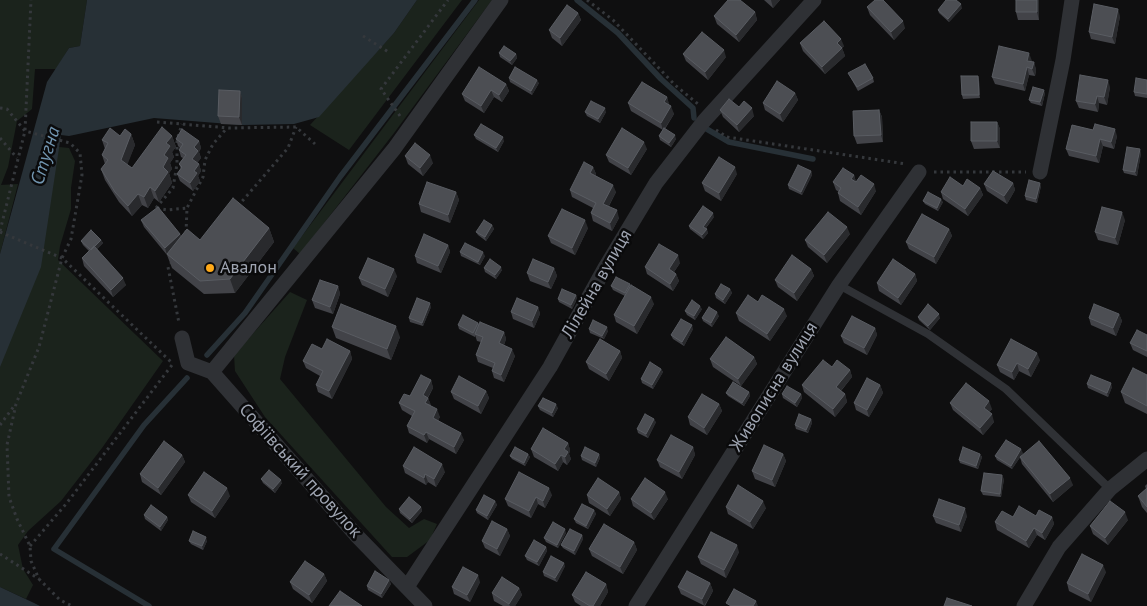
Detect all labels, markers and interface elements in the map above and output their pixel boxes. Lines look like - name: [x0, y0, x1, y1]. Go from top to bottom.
- water label: Стугна: [26, 124, 66, 188]
- street label: Лілейна вулиця: [557, 226, 637, 342]
- place label: Авалон: [220, 257, 277, 279]
- marker: Авалон: [204, 262, 216, 274]
- street label: Живописна вулиця: [726, 318, 822, 456]
- street label: Софіївський провулок: [234, 399, 366, 543]

